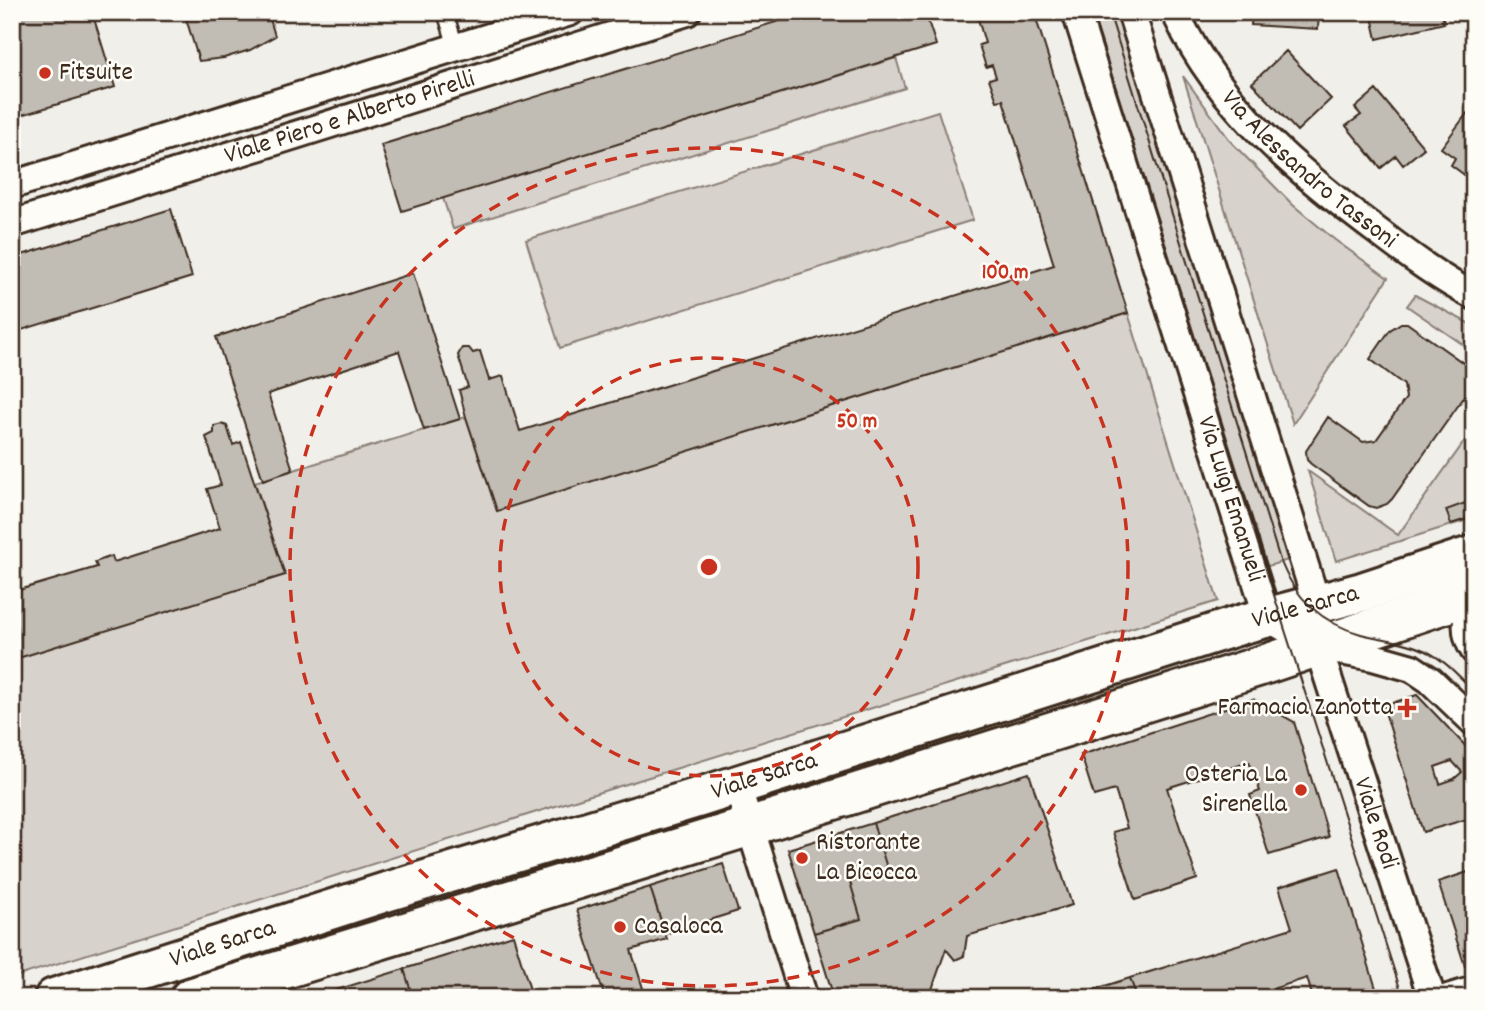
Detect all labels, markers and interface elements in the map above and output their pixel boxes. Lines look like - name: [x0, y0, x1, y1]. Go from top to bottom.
- place label: Fitsuite: [59, 55, 133, 92]
- street label: Viale Piero e Alberto Pirelli: [220, 61, 480, 175]
- marker: Fitsuite: [37, 65, 53, 81]
- street label: Via Alessandro Tassoni: [1212, 82, 1405, 259]
- text: 100 m: [982, 259, 1028, 289]
- text: 50 m: [837, 408, 877, 438]
- street label: Via Luigi Emanueli: [1187, 412, 1274, 587]
- centre of rings: [697, 555, 721, 579]
- street label: Viale Sarca: [1248, 575, 1364, 639]
- place label: Farmacia Zanotta: [1218, 690, 1394, 727]
- marker: Farmacia Zanotta: [1399, 700, 1415, 716]
- street label: Viale Sarca: [707, 742, 823, 811]
- place label: Osteria La Sirenella: [1185, 757, 1288, 824]
- street label: Viale Rodi: [1343, 773, 1408, 874]
- marker: Osteria La Sirenella: [1293, 782, 1309, 798]
- place label: Ristorante La Bicocca: [816, 825, 920, 892]
- marker: Ristorante La Bicocca: [794, 850, 810, 866]
- place label: Casaloca: [634, 909, 723, 946]
- street label: Viale Sarca: [165, 910, 281, 978]
- marker: Casaloca: [612, 919, 628, 935]

